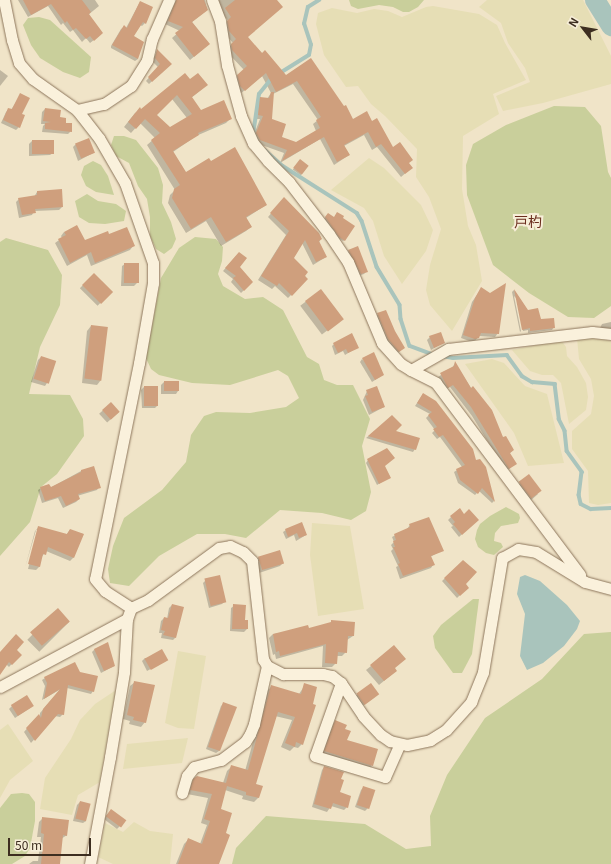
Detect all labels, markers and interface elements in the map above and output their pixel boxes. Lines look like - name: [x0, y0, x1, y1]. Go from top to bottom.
- north arrow: [563, 8, 603, 48]
- text: N: [564, 14, 582, 29]
- district label: 戸杓: [514, 213, 542, 229]
- scale bar: [10, 830, 93, 856]
- text: 50 m: [15, 836, 42, 853]

